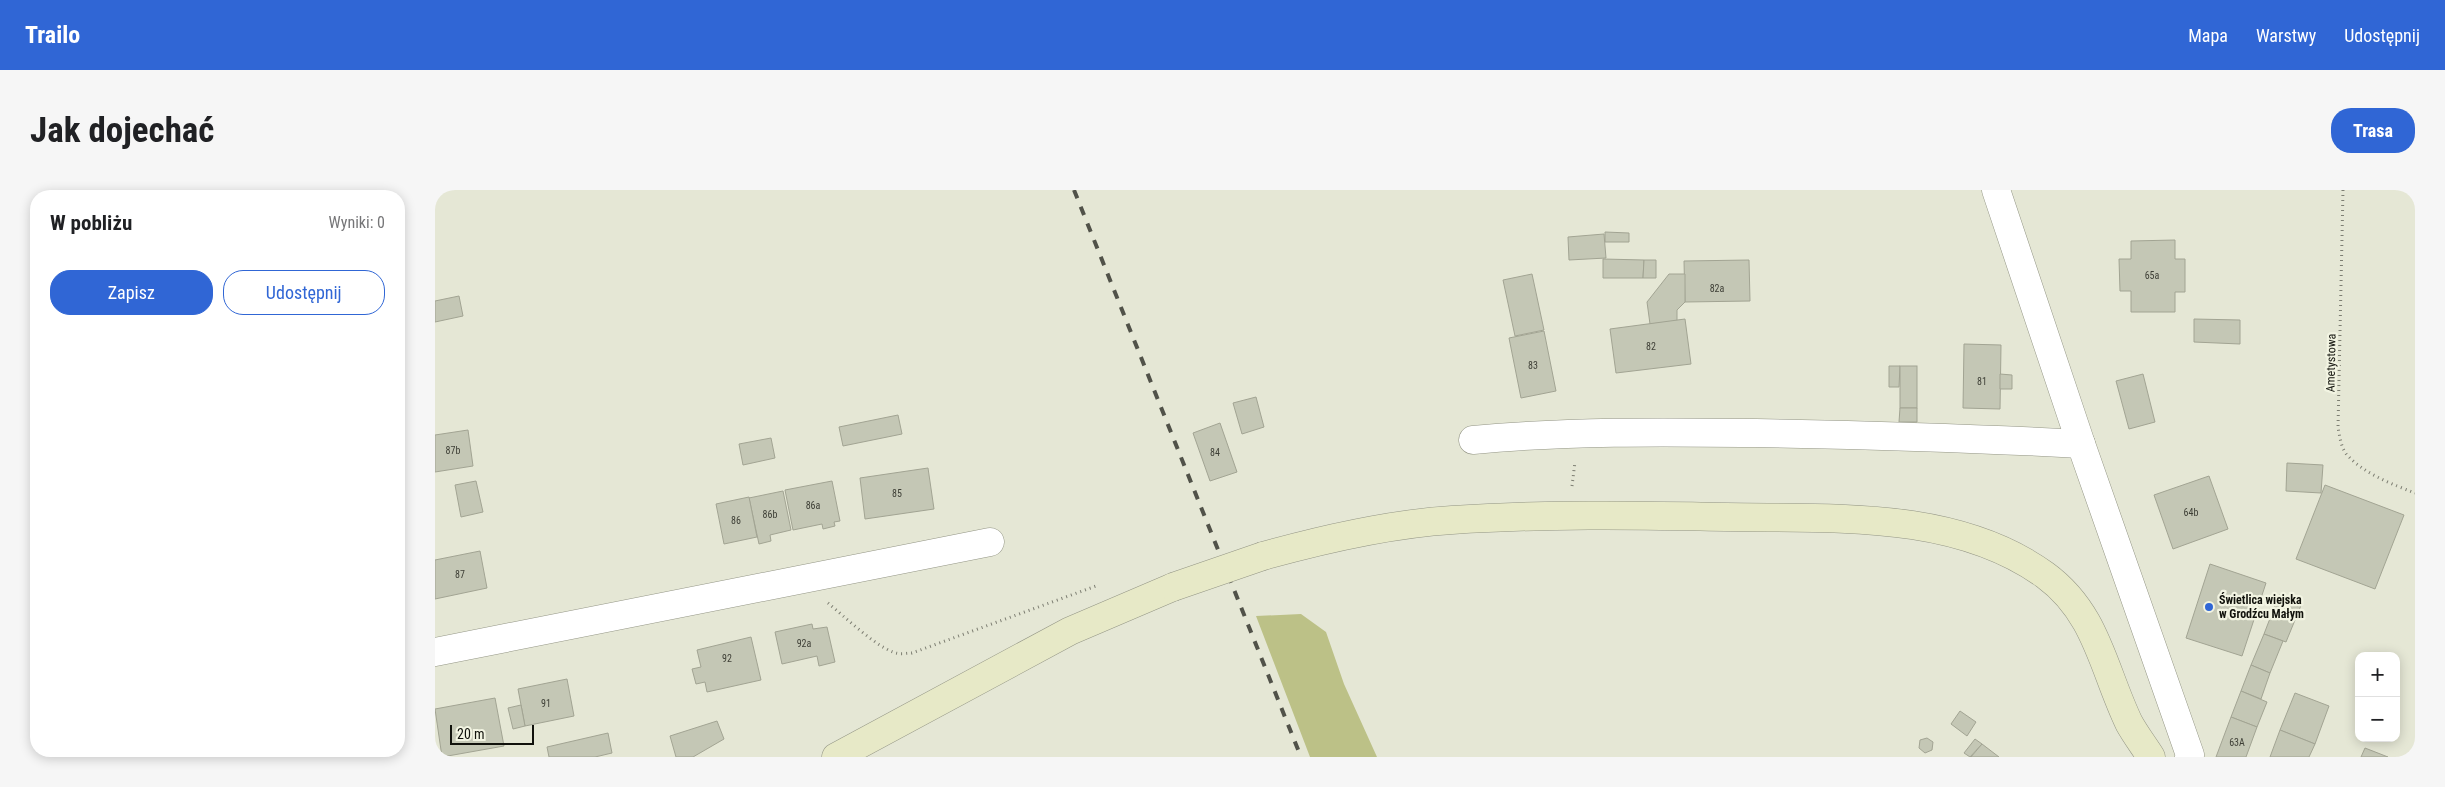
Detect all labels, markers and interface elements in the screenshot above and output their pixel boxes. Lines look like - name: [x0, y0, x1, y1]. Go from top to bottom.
- text: Trailo: [25, 21, 80, 49]
- text: Mapa: [2188, 25, 2228, 46]
- text: Warstwy: [2256, 25, 2316, 46]
- text: Udostępnij: [2344, 25, 2420, 46]
- button: Trasa: [2331, 108, 2415, 153]
- text: Jak dojechać: [30, 110, 214, 151]
- text: W pobliżu: [50, 211, 132, 235]
- text: Wyniki: 0: [329, 213, 385, 232]
- button: Zapisz: [50, 270, 213, 315]
- button: Udostępnij: [223, 270, 385, 315]
- house number: 65a: [2145, 270, 2160, 281]
- house number: 82a: [1710, 283, 1725, 294]
- street label: Ametystowa: [2323, 333, 2339, 392]
- house number: 82: [1646, 341, 1656, 352]
- house number: 83: [1528, 360, 1538, 371]
- house number: 81: [1977, 376, 1987, 387]
- house number: 87b: [446, 445, 460, 456]
- house number: 84: [1210, 447, 1220, 458]
- house number: 85: [892, 488, 902, 499]
- house number: 86a: [806, 500, 821, 511]
- house number: 64b: [2184, 507, 2198, 518]
- house number: 86b: [763, 509, 777, 520]
- house number: 86: [731, 515, 741, 526]
- house number: 87: [455, 569, 465, 580]
- place label: Świetlica wiejska w Grodźcu Małym: [2219, 592, 2304, 621]
- marker: Świetlica wiejska w Grodźcu Małym: [2203, 601, 2215, 613]
- house number: 92a: [797, 638, 812, 649]
- map controls: [2355, 652, 2400, 742]
- button: +: [2355, 652, 2400, 697]
- house number: 92: [722, 653, 732, 664]
- button: −: [2355, 697, 2400, 742]
- house number: 91: [541, 698, 551, 709]
- scale bar: [450, 722, 534, 745]
- text: 20 m: [457, 726, 485, 742]
- house number: 63A: [2229, 737, 2245, 748]

